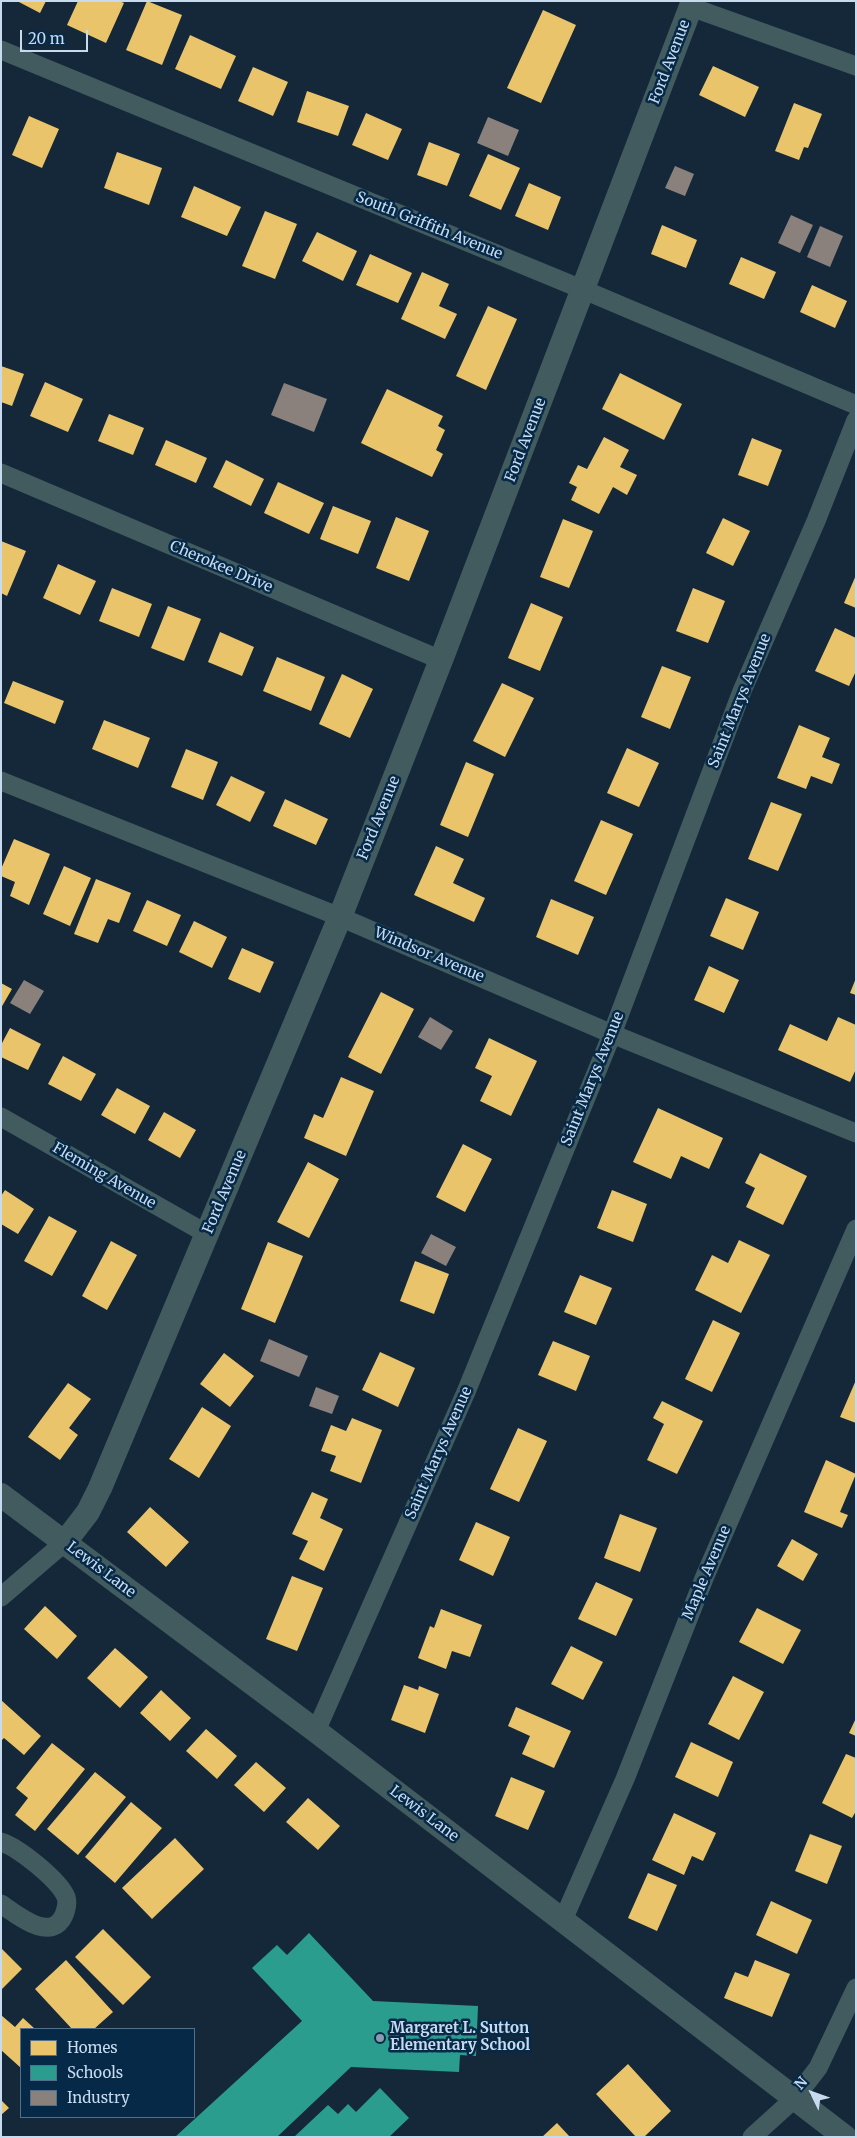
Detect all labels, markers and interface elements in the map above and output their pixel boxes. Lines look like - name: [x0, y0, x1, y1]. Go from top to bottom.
- street label: Ford Avenue: [646, 17, 694, 107]
- scale bar: [22, 20, 90, 52]
- text: 20 m: [28, 29, 65, 48]
- street label: South Griffith Avenue: [353, 188, 505, 264]
- street label: Ford Avenue: [502, 395, 550, 485]
- street label: Cherokee Drive: [167, 537, 275, 597]
- street label: Saint Marys Avenue: [705, 631, 775, 771]
- street label: Ford Avenue: [354, 773, 404, 863]
- street label: Windsor Avenue: [371, 924, 487, 986]
- street label: Saint Marys Avenue: [558, 1009, 628, 1149]
- street label: Fleming Avenue: [49, 1139, 159, 1213]
- street label: Ford Avenue: [199, 1148, 251, 1236]
- street label: Saint Marys Avenue: [402, 1384, 476, 1522]
- street label: Maple Avenue: [679, 1523, 735, 1623]
- street label: Lewis Lane: [63, 1538, 139, 1602]
- street label: Lewis Lane: [386, 1782, 462, 1846]
- place label: Margaret L. Sutton Elementary School: [390, 2020, 530, 2055]
- legend: [20, 2028, 195, 2118]
- marker: Margaret L. Sutton Elementary School: [374, 2032, 386, 2044]
- text: Homes: [67, 2038, 118, 2057]
- text: Schools: [67, 2063, 123, 2082]
- north arrow: [787, 2068, 837, 2118]
- text: N: [790, 2073, 811, 2093]
- text: Industry: [67, 2088, 130, 2107]

